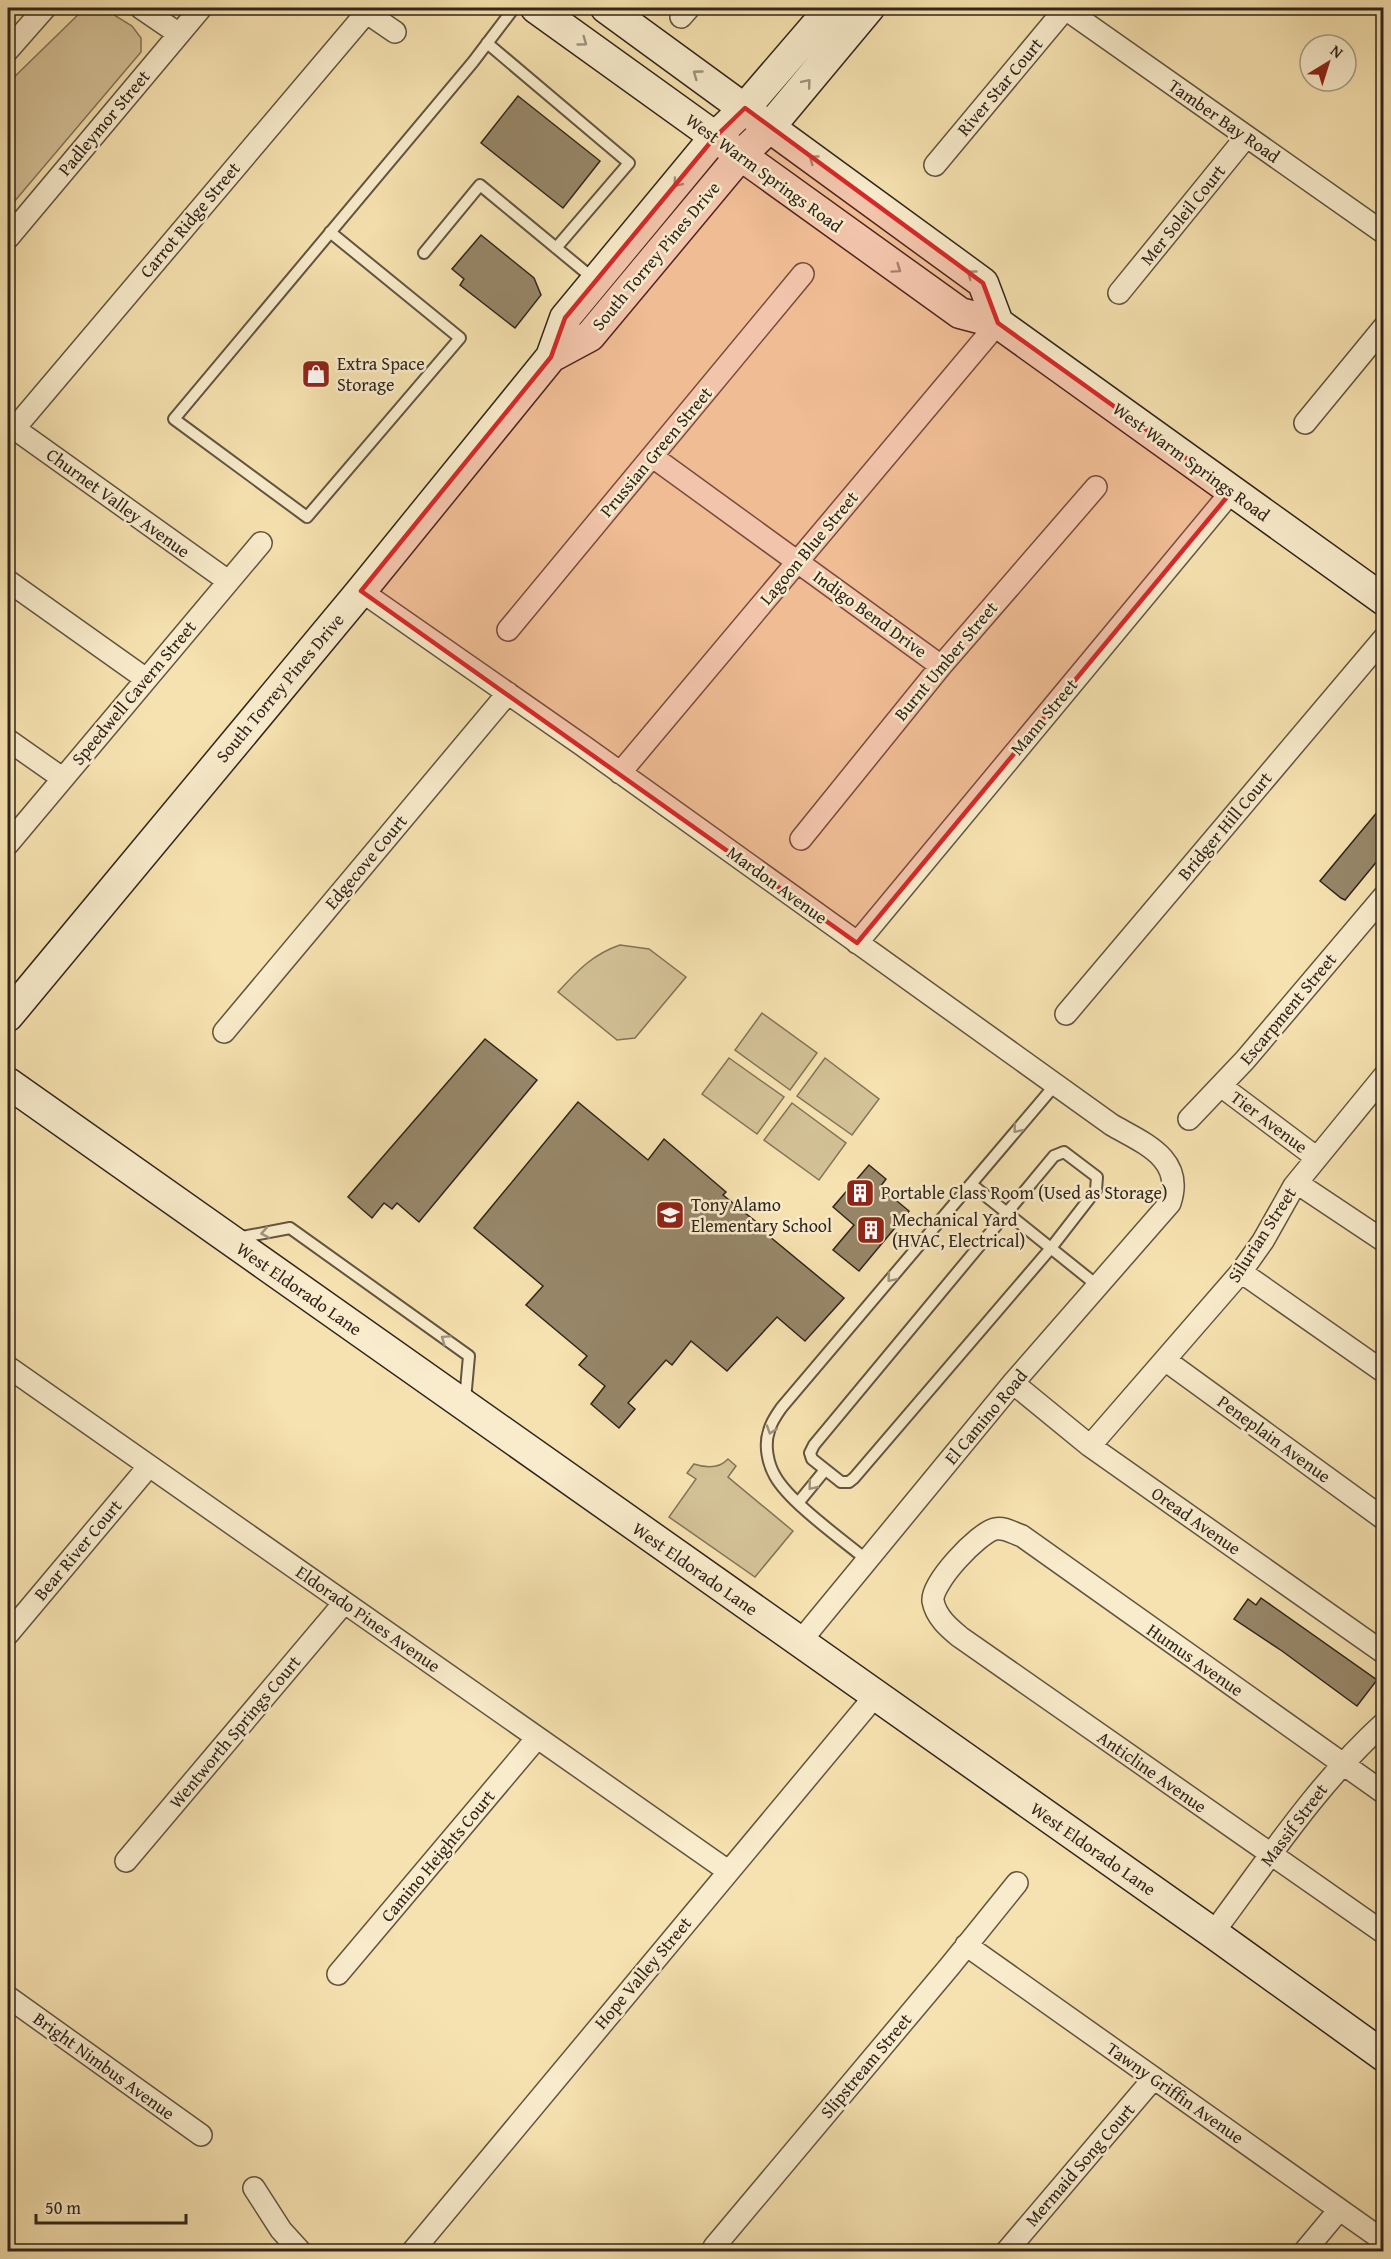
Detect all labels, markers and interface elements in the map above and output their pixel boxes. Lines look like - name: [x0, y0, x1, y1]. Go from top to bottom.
- street label: River Star Court: [950, 31, 1049, 142]
- north arrow: [1298, 33, 1358, 93]
- one-way arrow: [577, 35, 588, 46]
- text: N: [1326, 38, 1349, 64]
- street label: Padleymor Street: [51, 63, 156, 182]
- one-way arrow: [693, 70, 704, 81]
- street label: Tamber Bay Road: [1163, 72, 1286, 169]
- one-way arrow: [799, 79, 810, 90]
- street label: West Warm Springs Road: [680, 106, 849, 239]
- street label: Carrot Ridge Street: [133, 155, 247, 284]
- one-way arrow: [808, 155, 819, 166]
- street label: Mer Soleil Court: [1134, 158, 1232, 271]
- street label: South Torrey Pines Drive: [585, 175, 726, 336]
- one-way arrow: [673, 176, 684, 187]
- one-way arrow: [891, 262, 902, 273]
- one-way arrow: [966, 270, 977, 281]
- place label: Extra Space Storage: [337, 350, 425, 398]
- shop icon: Extra Space Storage: [300, 358, 332, 390]
- street label: Prussian Green Street: [593, 380, 719, 523]
- street label: West Warm Springs Road: [1107, 395, 1276, 528]
- street label: Churnet Valley Avenue: [41, 441, 196, 564]
- street label: Lagoon Blue Street: [753, 484, 865, 611]
- street label: Indigo Bend Drive: [808, 563, 933, 664]
- street label: Burnt Umber Street: [887, 594, 1004, 726]
- street label: South Torrey Pines Drive: [209, 607, 350, 768]
- street label: Speedwell Cavern Street: [65, 614, 203, 771]
- street label: Mann Street: [1003, 672, 1084, 761]
- street label: Bridger Hill Court: [1171, 765, 1279, 886]
- street label: Edgecove Court: [318, 808, 414, 915]
- street label: Mardon Avenue: [721, 839, 833, 930]
- street label: Escarpment Street: [1233, 946, 1343, 1071]
- street label: Tier Avenue: [1225, 1084, 1313, 1160]
- one-way arrow: [1013, 1122, 1024, 1133]
- building icon: Portable Class Room (Used as Storage): [844, 1177, 876, 1209]
- place label: Portable Class Room (Used as Storage): [881, 1179, 1168, 1206]
- street label: Silurian Street: [1221, 1181, 1303, 1288]
- place label: Tony Alamo Elementary School: [691, 1191, 832, 1239]
- school or university icon: Tony Alamo Elementary School: [654, 1199, 686, 1231]
- place label: Mechanical Yard (HVAC, Electrical): [892, 1206, 1025, 1254]
- building icon: Mechanical Yard (HVAC, Electrical): [855, 1214, 887, 1246]
- one-way arrow: [261, 1226, 271, 1239]
- street label: West Eldorado Lane: [231, 1235, 368, 1342]
- one-way arrow: [887, 1271, 898, 1282]
- one-way arrow: [441, 1335, 452, 1346]
- street label: El Camino Road: [938, 1363, 1034, 1470]
- street label: Peneplain Avenue: [1212, 1388, 1337, 1489]
- one-way arrow: [766, 1424, 778, 1435]
- one-way arrow: [808, 1479, 819, 1490]
- street label: Oread Avenue: [1146, 1480, 1247, 1561]
- street label: Bear River Court: [27, 1493, 128, 1606]
- street label: West Eldorado Lane: [627, 1515, 764, 1622]
- street label: Eldorado Pines Avenue: [290, 1558, 446, 1679]
- street label: Humus Avenue: [1141, 1616, 1249, 1703]
- street label: Wentworth Springs Court: [162, 1649, 307, 1814]
- street label: Anticline Avenue: [1092, 1724, 1212, 1819]
- street label: Massif Street: [1253, 1777, 1334, 1872]
- street label: Camino Heights Court: [374, 1783, 502, 1928]
- street label: West Eldorado Lane: [1025, 1795, 1162, 1902]
- street label: Hope Valley Street: [587, 1910, 698, 2035]
- street label: Bright Nimbus Avenue: [28, 2005, 181, 2126]
- street label: Slipstream Street: [813, 2007, 918, 2124]
- street label: Tawny Griffin Avenue: [1101, 2035, 1250, 2150]
- street label: Mermaid Song Court: [1018, 2096, 1141, 2232]
- scale bar: [36, 2187, 186, 2225]
- text: 50 m: [45, 2194, 81, 2221]

